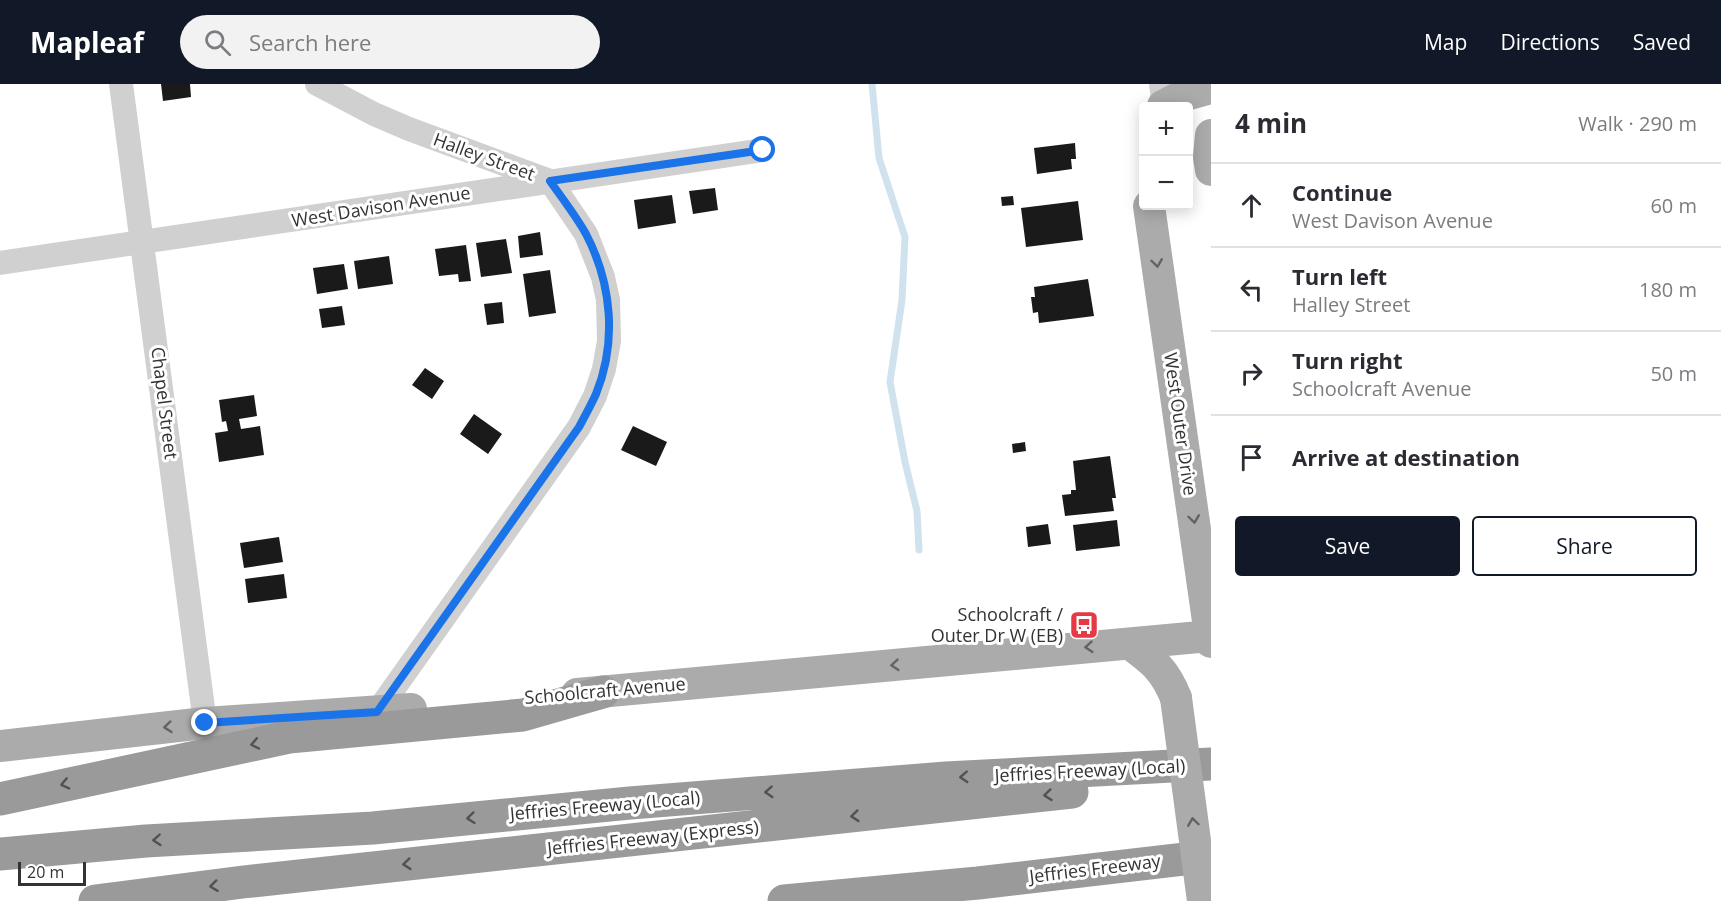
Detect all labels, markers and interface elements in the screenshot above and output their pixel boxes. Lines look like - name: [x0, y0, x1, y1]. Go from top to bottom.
- search box: [180, 15, 600, 69]
- text: Mapleaf: [30, 23, 144, 61]
- icon: search: [201, 26, 234, 59]
- text: Search here: [249, 27, 371, 57]
- text: Map: [1424, 28, 1467, 56]
- text: Directions: [1500, 28, 1600, 56]
- text: Saved: [1633, 28, 1691, 56]
- map controls: [1139, 102, 1193, 210]
- button: +: [1139, 102, 1193, 156]
- text: 4 min: [1235, 105, 1307, 141]
- text: Walk · 290 m: [1578, 110, 1697, 137]
- street label: Halley Street: [430, 127, 538, 186]
- route start: [749, 136, 775, 162]
- button: −: [1139, 156, 1193, 210]
- text: Continue: [1292, 177, 1392, 207]
- street label: West Davison Avenue: [290, 180, 472, 232]
- icon: ahead: [1235, 189, 1268, 222]
- text: 60 m: [1650, 192, 1697, 219]
- text: West Davison Avenue: [1292, 207, 1493, 234]
- one-way arrow: [1151, 259, 1163, 268]
- text: Turn left: [1292, 261, 1387, 291]
- icon: left: [1235, 273, 1268, 306]
- text: 180 m: [1639, 276, 1697, 303]
- text: Halley Street: [1292, 291, 1410, 318]
- street label: Chapel Street: [146, 345, 184, 460]
- text: Turn right: [1292, 345, 1403, 375]
- street label: West Outer Drive: [1159, 351, 1203, 497]
- icon: right: [1235, 357, 1268, 390]
- text: 50 m: [1650, 360, 1697, 387]
- text: Schoolcraft Avenue: [1292, 375, 1471, 402]
- icon: arrive: [1235, 441, 1268, 474]
- text: Arrive at destination: [1292, 442, 1520, 472]
- one-way arrow: [1187, 514, 1199, 523]
- button: Save: [1235, 516, 1460, 576]
- button: Share: [1472, 516, 1697, 576]
- place label: Schoolcraft / Outer Dr W (EB): [931, 602, 1063, 647]
- bus stop icon: Schoolcraft / Outer Dr W (EB): [1068, 609, 1100, 641]
- one-way arrow: [1085, 640, 1094, 653]
- one-way arrow: [891, 658, 900, 671]
- street label: Schoolcraft Avenue: [523, 671, 686, 709]
- route end: [191, 709, 217, 735]
- one-way arrow: [163, 720, 172, 733]
- one-way arrow: [251, 737, 261, 750]
- street label: Jeffries Freeway (Local): [992, 753, 1186, 787]
- one-way arrow: [959, 771, 968, 784]
- one-way arrow: [60, 777, 70, 790]
- street label: Jeffries Freeway (Local): [507, 785, 701, 825]
- one-way arrow: [765, 785, 774, 798]
- one-way arrow: [1044, 788, 1053, 801]
- one-way arrow: [850, 809, 859, 822]
- one-way arrow: [466, 811, 475, 824]
- street label: Jeffries Freeway (Express): [544, 814, 760, 860]
- one-way arrow: [1187, 818, 1199, 827]
- one-way arrow: [153, 834, 162, 847]
- street label: Jeffries Freeway: [1026, 848, 1163, 888]
- one-way arrow: [403, 857, 412, 870]
- scale bar: [18, 859, 86, 886]
- text: 20 m: [27, 861, 64, 883]
- one-way arrow: [209, 879, 218, 891]

